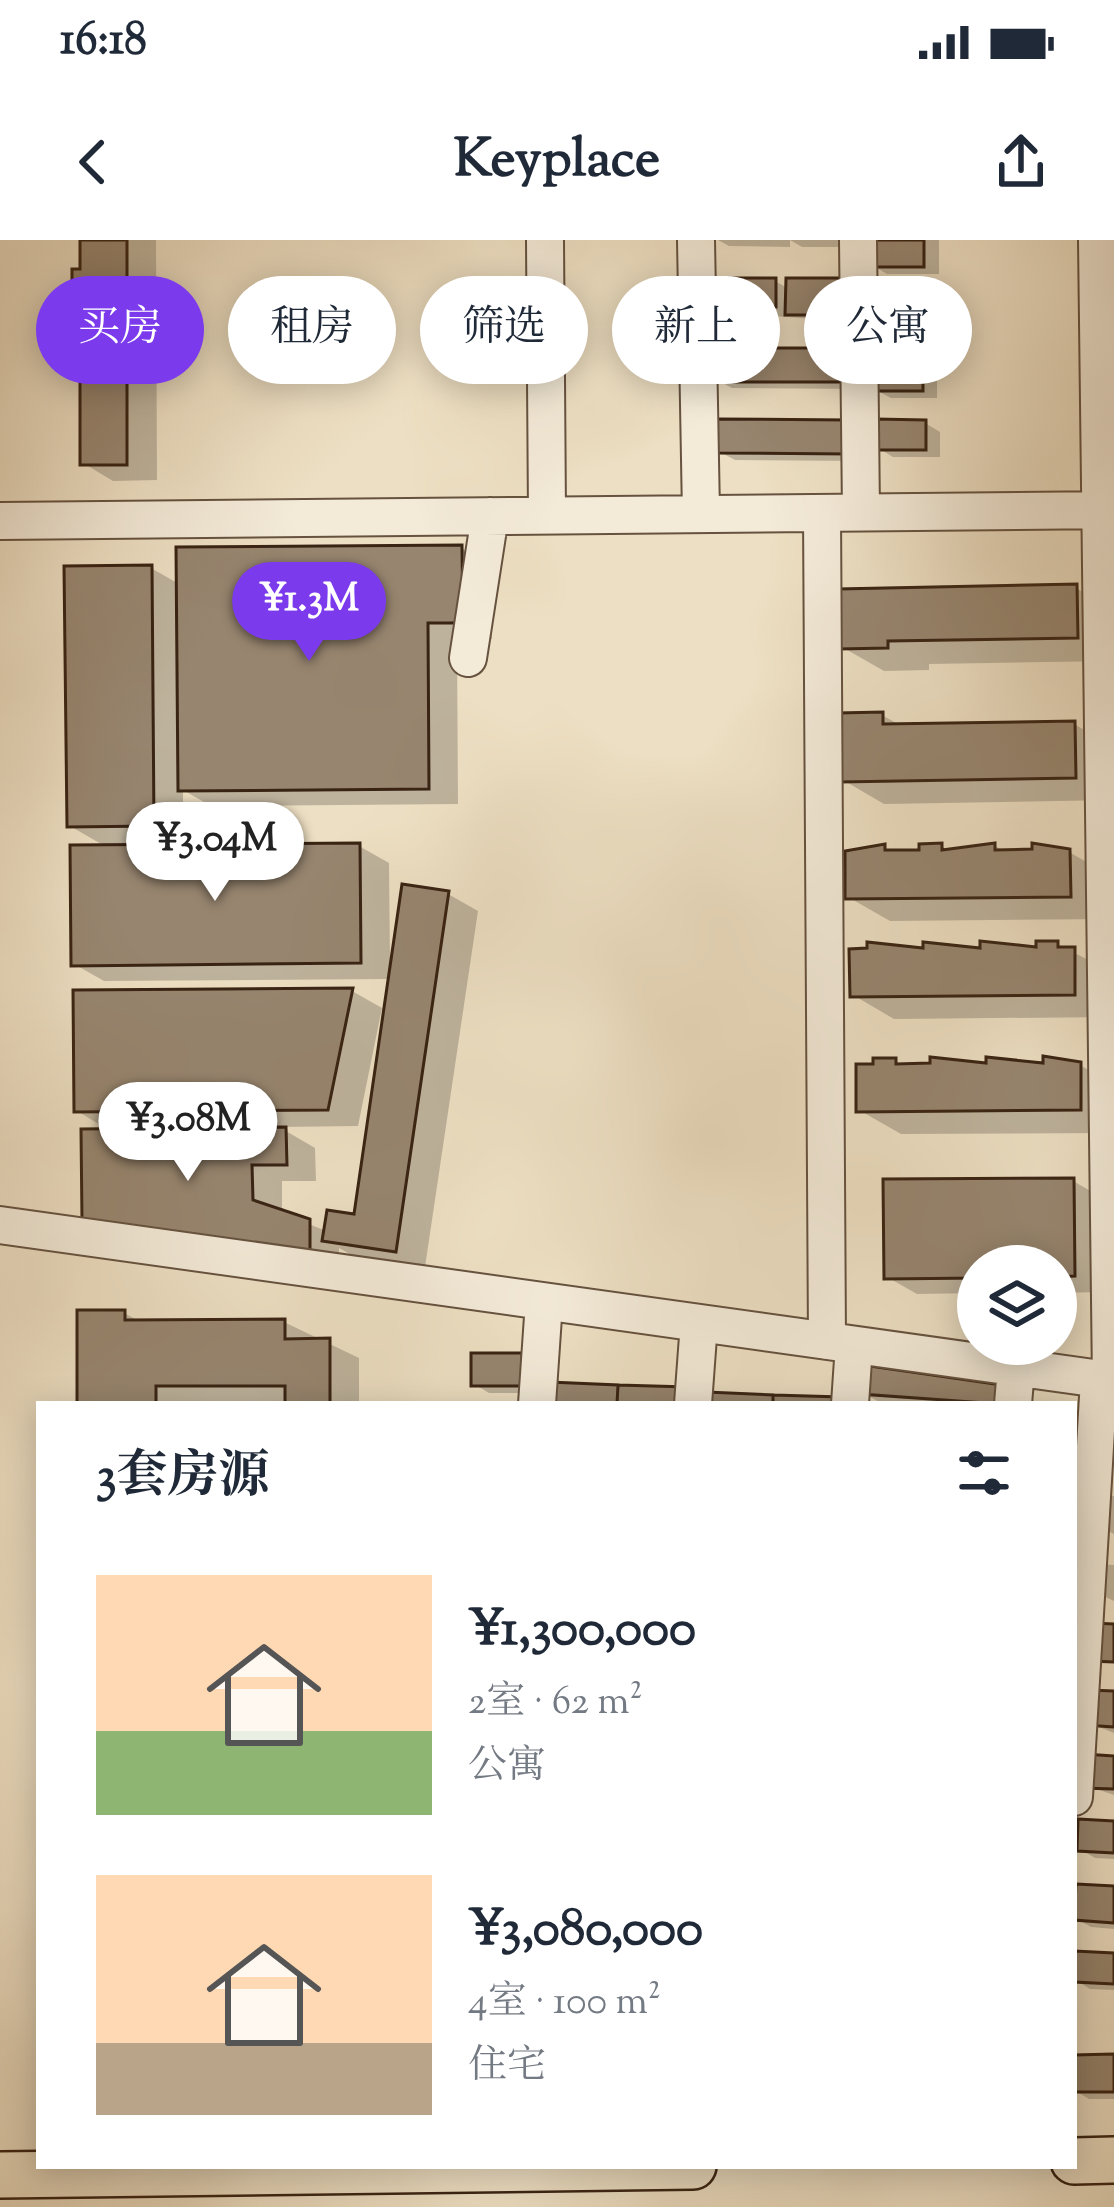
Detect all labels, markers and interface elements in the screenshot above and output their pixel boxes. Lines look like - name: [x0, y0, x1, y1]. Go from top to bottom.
- text: 16:18: [60, 10, 147, 75]
- text: Keyplace: [454, 123, 660, 201]
- icon: back: [60, 129, 126, 195]
- icon: share: [988, 129, 1054, 195]
- chip: 买房: [36, 276, 204, 384]
- chip: 租房: [228, 276, 396, 384]
- chip: 筛选: [420, 276, 588, 384]
- chip: 新上: [612, 276, 780, 384]
- chip: 公寓: [804, 276, 972, 384]
- pin: ¥1.3M: [225, 562, 393, 664]
- text: ¥1.3M: [259, 573, 359, 629]
- pin: ¥3.04M: [117, 802, 313, 904]
- text: ¥3.04M: [153, 813, 277, 869]
- pin: ¥3.08M: [90, 1082, 286, 1184]
- text: ¥3.08M: [125, 1093, 251, 1149]
- map controls: [957, 1245, 1077, 1365]
- button: layers: [957, 1245, 1077, 1365]
- icon: filters: [951, 1440, 1017, 1506]
- text: 3套房源: [96, 1442, 270, 1515]
- text: ¥1,300,000: [468, 1595, 696, 1668]
- icon: home: [192, 1623, 336, 1767]
- text: 2室 · 62 m²: [468, 1676, 643, 1732]
- text: 公寓: [468, 1740, 546, 1796]
- text: ¥3,080,000: [468, 1895, 703, 1968]
- icon: home: [192, 1923, 336, 2067]
- text: 4室 · 100 m²: [468, 1976, 661, 2032]
- text: 住宅: [468, 2040, 546, 2096]

